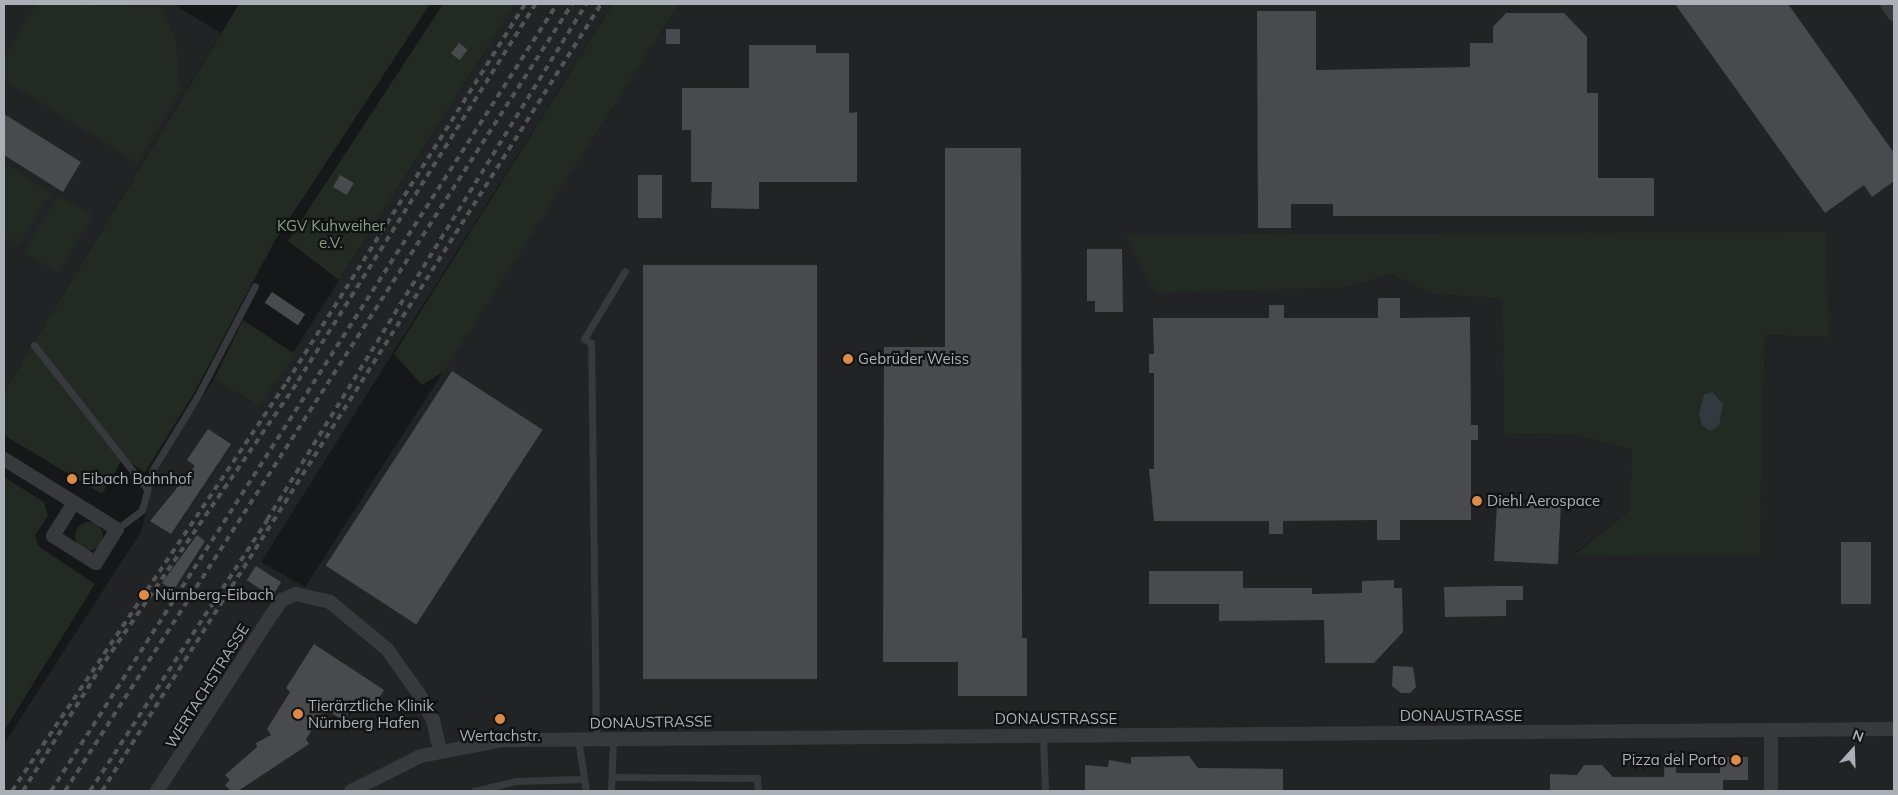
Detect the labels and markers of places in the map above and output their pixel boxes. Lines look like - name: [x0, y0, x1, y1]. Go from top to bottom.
- place label: Gebrüder Weiss: [858, 350, 969, 368]
- marker: Gebrüder Weiss: [842, 353, 854, 365]
- place label: Eibach Bahnhof: [82, 470, 192, 488]
- marker: Eibach Bahnhof: [66, 473, 78, 485]
- place label: Diehl Aerospace: [1487, 492, 1600, 510]
- marker: Diehl Aerospace: [1471, 495, 1483, 507]
- place label: Nürnberg-Eibach: [155, 586, 274, 604]
- marker: Nürnberg-Eibach: [137, 588, 151, 602]
- place label: Tierärztliche Klinik Nürnberg Hafen: [308, 696, 434, 731]
- marker: Tierärztliche Klinik Nürnberg Hafen: [292, 708, 304, 720]
- marker: Wertachstr.: [494, 713, 506, 725]
- place label: Wertachstr.: [459, 727, 541, 745]
- place label: Pizza del Porto: [1622, 751, 1726, 769]
- marker: Pizza del Porto: [1730, 754, 1742, 766]

